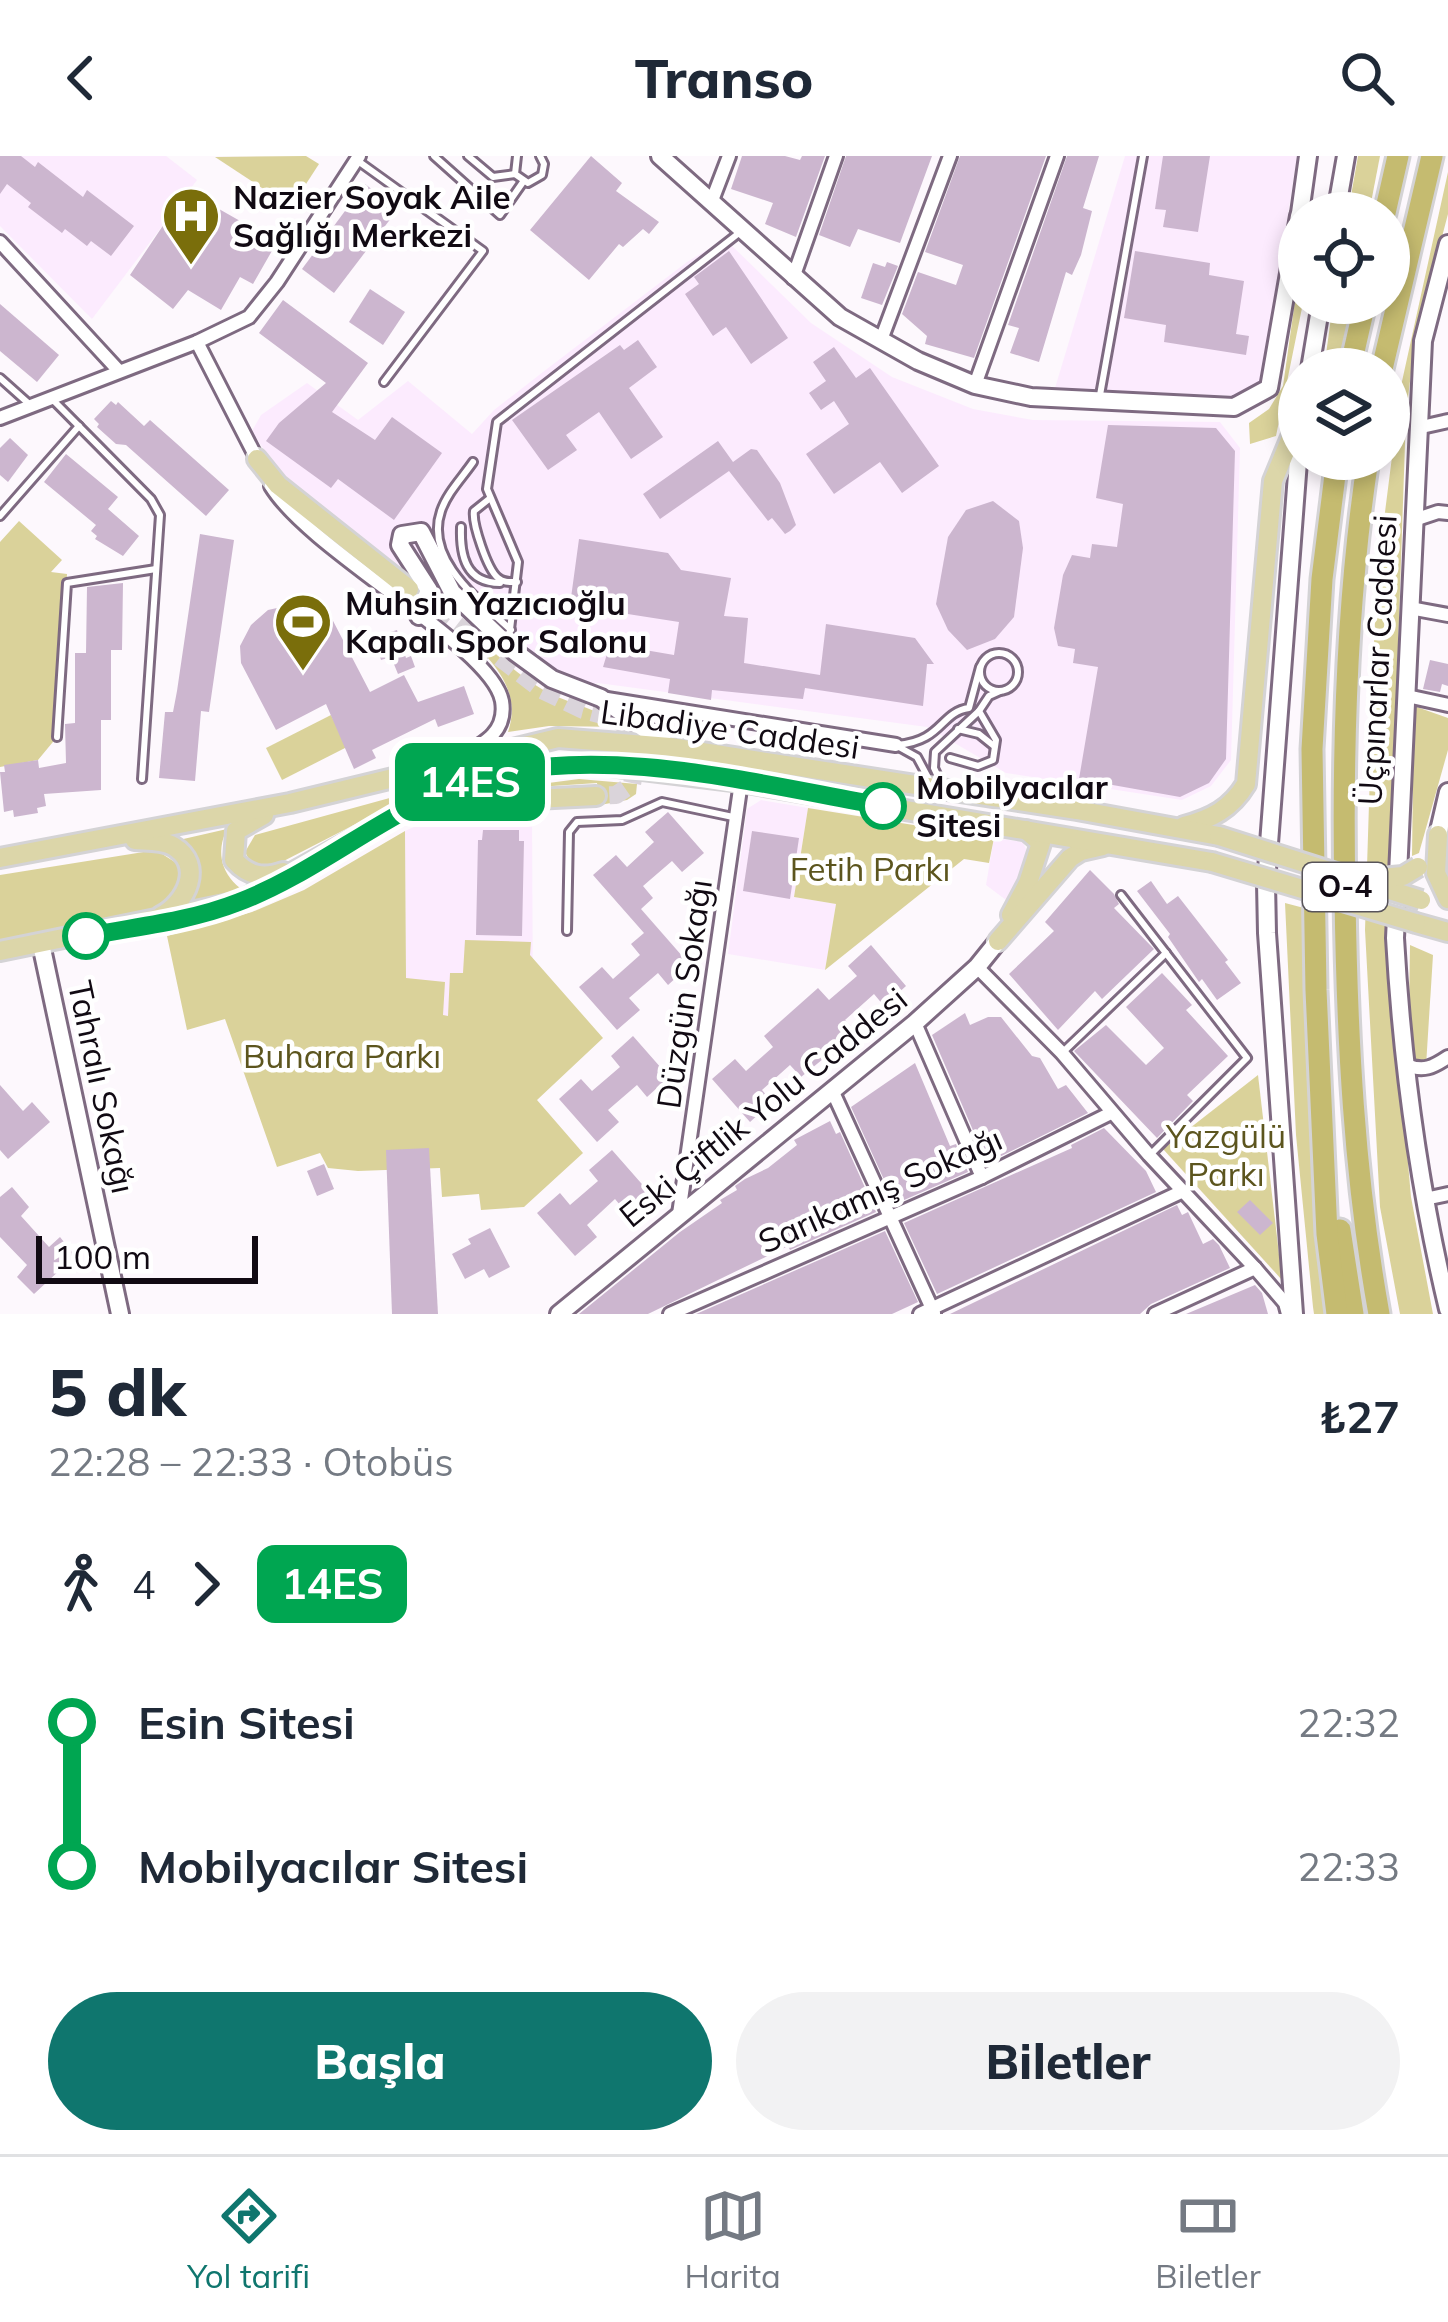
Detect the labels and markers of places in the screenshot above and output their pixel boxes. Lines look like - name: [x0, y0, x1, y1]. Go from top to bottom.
- place label: Nazier Soyak Aile Sağlığı Merkezi: [233, 176, 511, 255]
- hospital icon: Nazier Soyak Aile Sağlığı Merkezi: [160, 185, 222, 267]
- place label: Muhsin Yazıcıoğlu Kapalı Spor Salonu: [345, 582, 647, 661]
- sports icon: Muhsin Yazıcıoğlu Kapalı Spor Salonu: [272, 591, 334, 673]
- place label: Mobilyacılar Sitesi: [916, 766, 1108, 845]
- marker: Mobilyacılar Sitesi: [861, 784, 905, 828]
- unlabelled marker: [64, 914, 108, 958]

